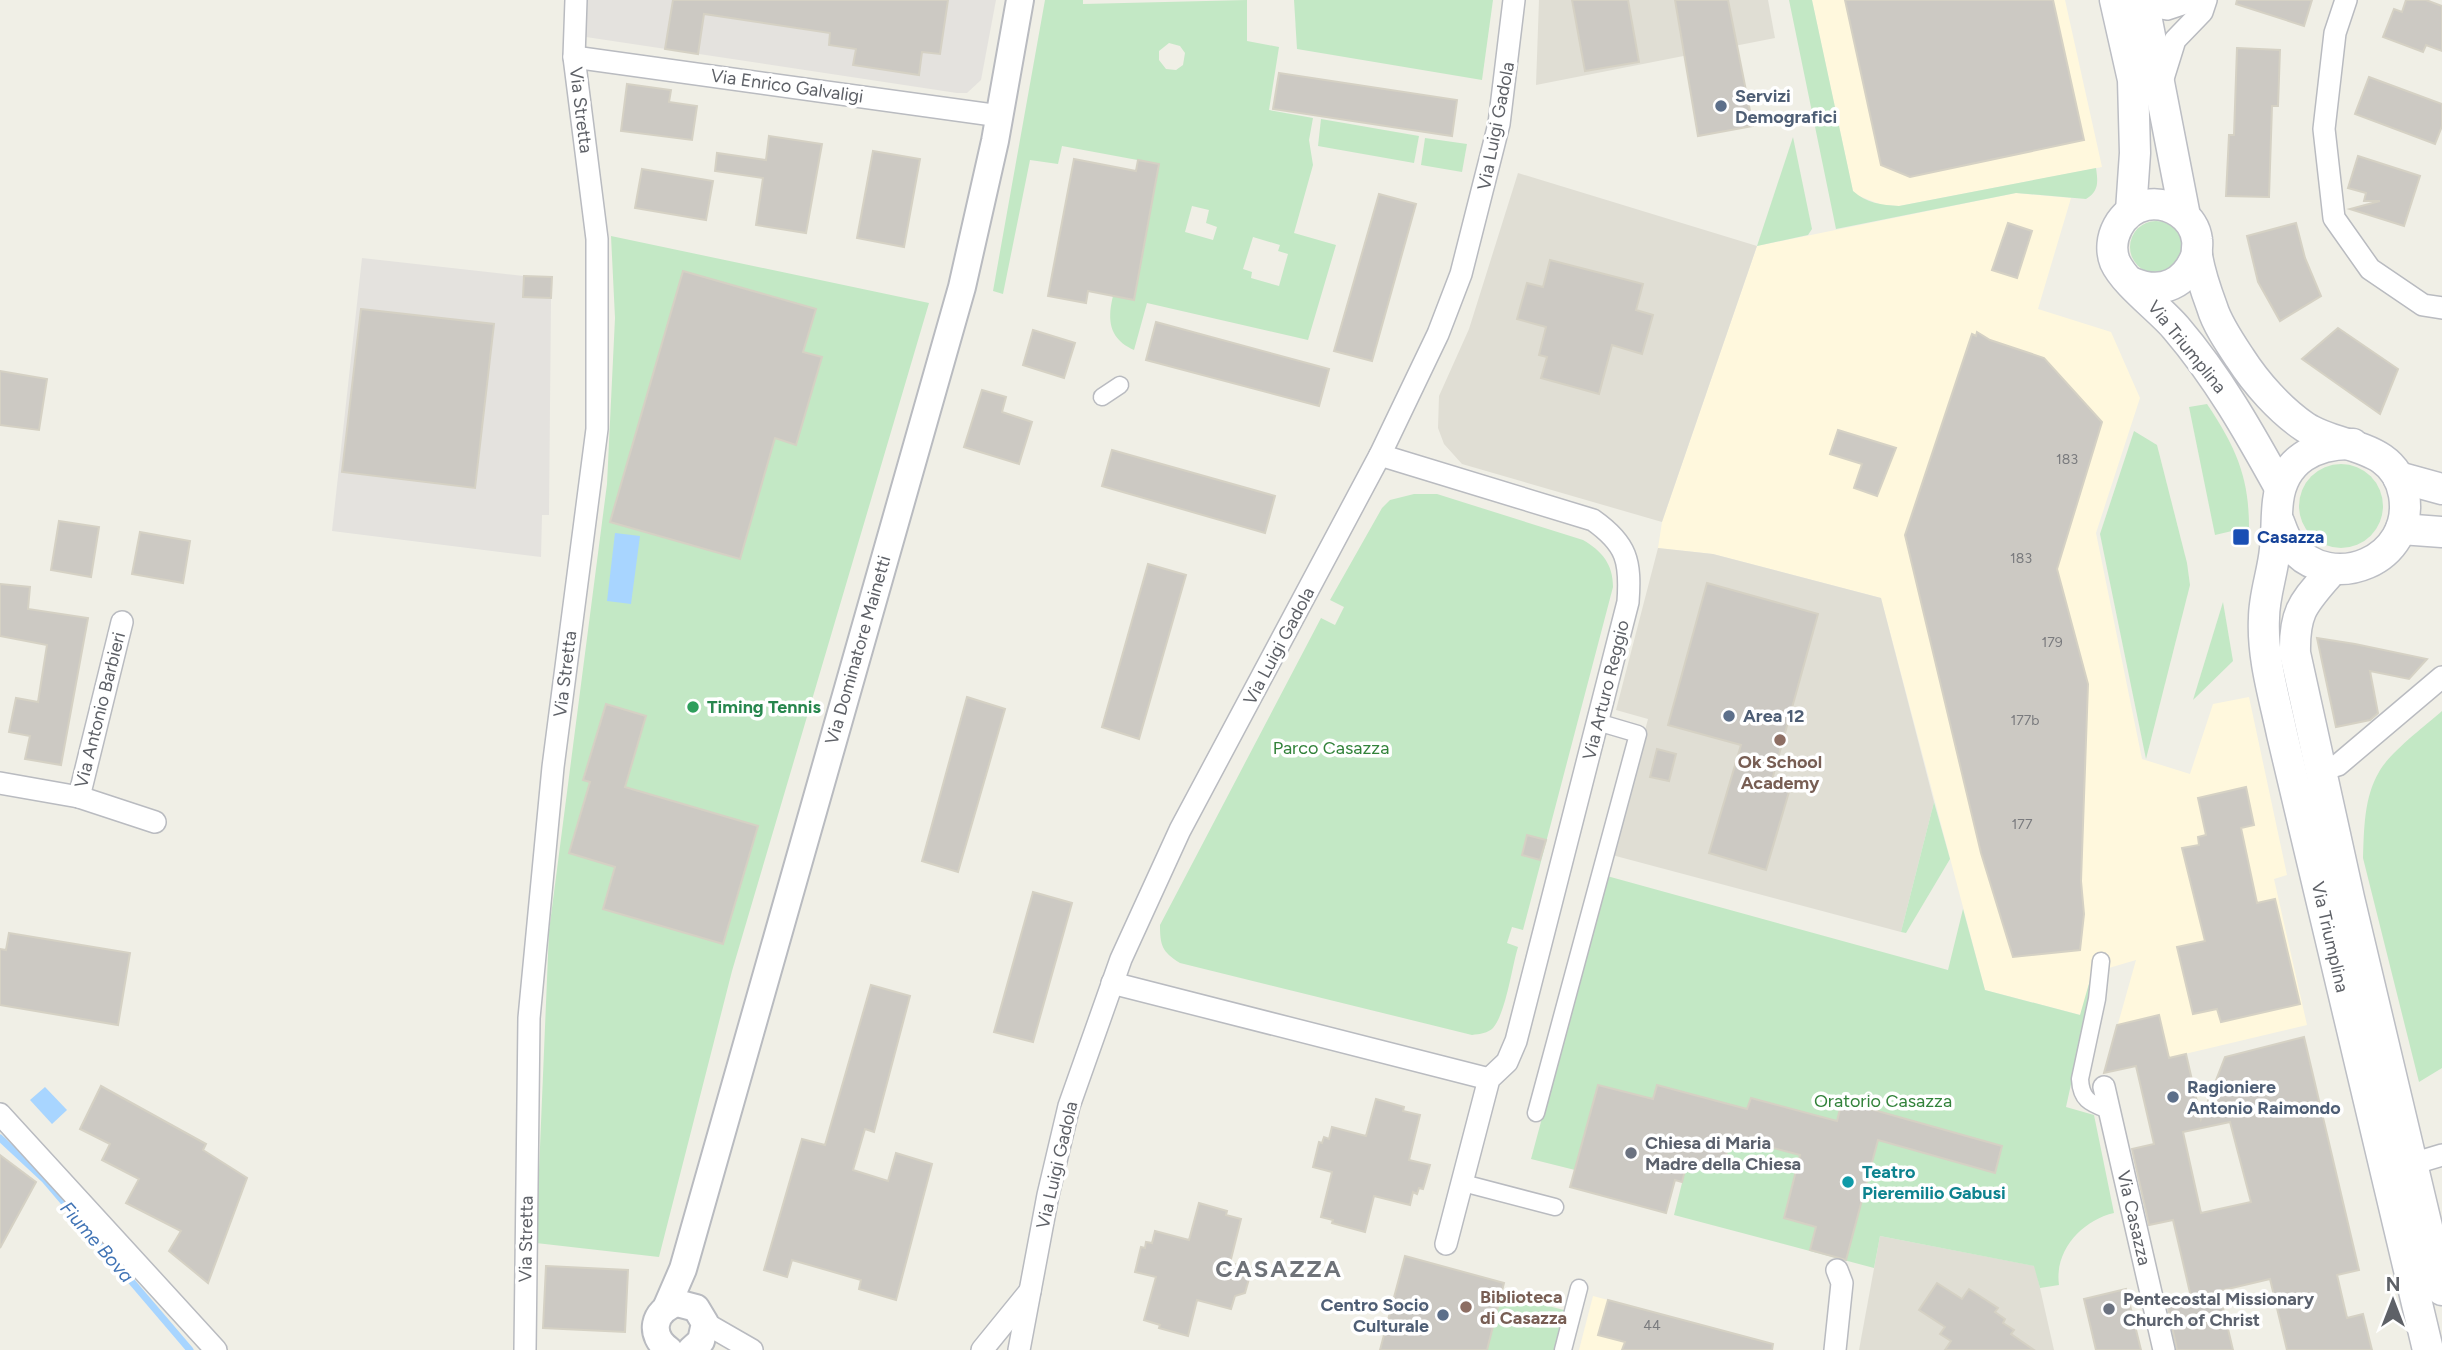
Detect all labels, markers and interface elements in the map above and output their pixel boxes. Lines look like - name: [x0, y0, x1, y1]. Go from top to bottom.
- street label: Via Luigi Gadola: [1473, 60, 1519, 192]
- street label: Via Enrico Galvaligi: [709, 64, 865, 108]
- street label: Via Stretta: [565, 66, 597, 154]
- place label: Servizi Demografici: [1735, 85, 1837, 128]
- marker: Servizi Demografici: [1713, 98, 1729, 114]
- street label: Via Triumplina: [2143, 296, 2231, 398]
- house number: 183: [2056, 451, 2078, 468]
- place label: Casazza: [2257, 526, 2324, 548]
- marker: Casazza: [2231, 527, 2251, 547]
- house number: 183: [2010, 550, 2032, 567]
- street label: Via Dominatore Mainetti: [820, 553, 896, 747]
- street label: Via Luigi Gadola: [1239, 583, 1319, 709]
- street label: Via Arturo Reggio: [1578, 618, 1634, 762]
- street label: Via Antonio Barbieri: [70, 630, 130, 790]
- street label: Via Stretta: [549, 630, 581, 718]
- house number: 179: [2041, 634, 2063, 651]
- place label: Timing Tennis: [707, 696, 821, 718]
- marker: Timing Tennis: [685, 699, 701, 715]
- place label: Area 12: [1743, 705, 1805, 727]
- marker: Area 12: [1721, 708, 1737, 724]
- house number: 177b: [2010, 712, 2040, 729]
- marker: Ok School Academy: [1772, 732, 1788, 748]
- park label: Parco Casazza: [1273, 737, 1389, 759]
- place label: Ok School Academy: [1738, 751, 1822, 794]
- house number: 177: [2012, 816, 2033, 833]
- street label: Via Triumplina: [2307, 879, 2353, 995]
- place label: Ragioniere Antonio Raimondo: [2187, 1076, 2341, 1119]
- marker: Ragioniere Antonio Raimondo: [2165, 1089, 2181, 1105]
- park label: Oratorio Casazza: [1814, 1090, 1952, 1112]
- street label: Via Luigi Gadola: [1032, 1099, 1082, 1231]
- place label: Chiesa di Maria Madre della Chiesa: [1645, 1132, 1801, 1175]
- marker: Chiesa di Maria Madre della Chiesa: [1623, 1145, 1639, 1161]
- place label: Teatro Pieremilio Gabusi: [1862, 1161, 2006, 1204]
- street label: Via Casazza: [2112, 1168, 2156, 1268]
- marker: Teatro Pieremilio Gabusi: [1840, 1174, 1856, 1190]
- street label: Via Stretta: [514, 1195, 538, 1283]
- water label: Fiume Bova: [56, 1197, 138, 1287]
- district label: CASAZZA: [1215, 1254, 1343, 1283]
- north arrow: [2358, 1266, 2428, 1336]
- text: N: [2386, 1273, 2400, 1296]
- place label: Biblioteca di Casazza: [1480, 1286, 1567, 1329]
- place label: Pentecostal Missionary Church of Christ: [2123, 1288, 2315, 1331]
- place label: Centro Socio Culturale: [1321, 1294, 1429, 1337]
- marker: Biblioteca di Casazza: [1458, 1299, 1474, 1315]
- marker: Pentecostal Missionary Church of Christ: [2101, 1301, 2117, 1317]
- marker: Centro Socio Culturale: [1435, 1307, 1451, 1323]
- house number: 44: [1643, 1317, 1661, 1334]

